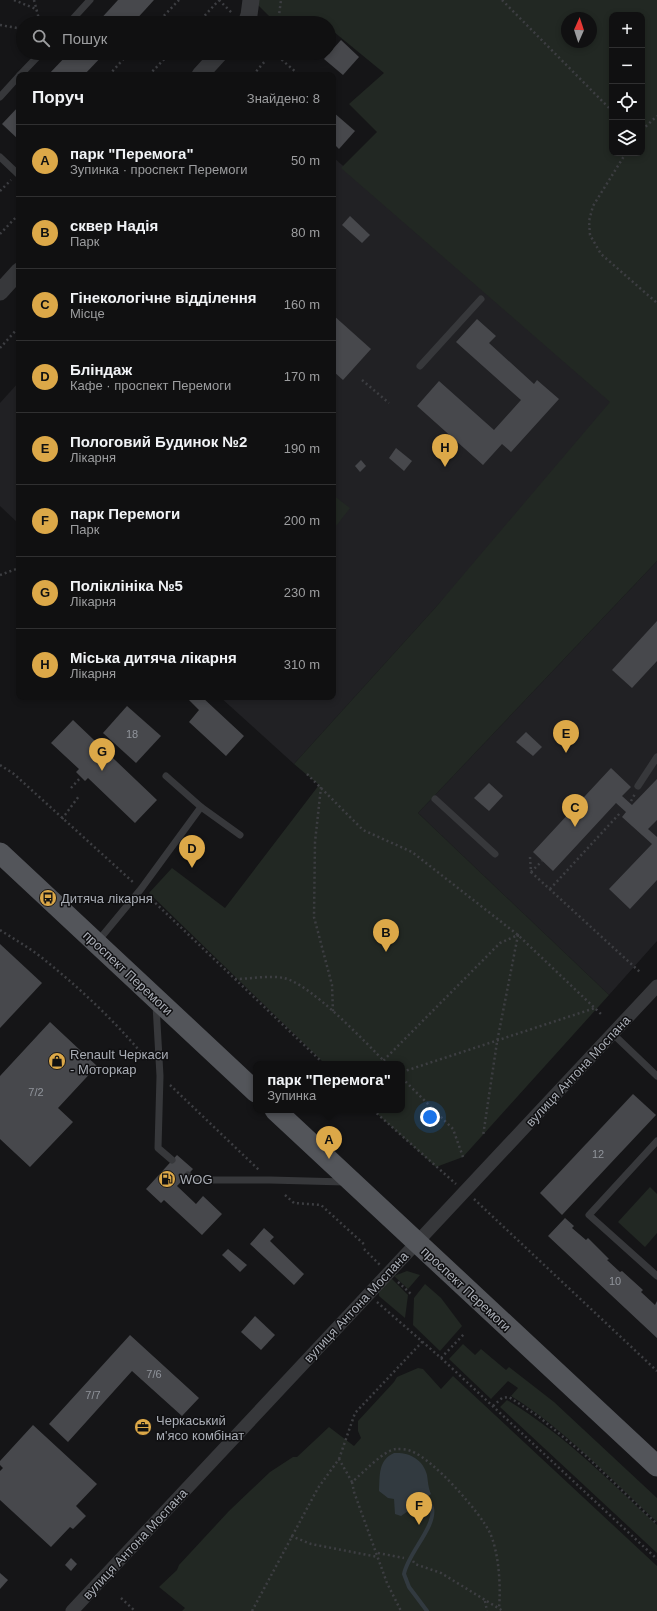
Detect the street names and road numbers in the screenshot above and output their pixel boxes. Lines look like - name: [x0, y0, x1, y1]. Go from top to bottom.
- street label: проспект Перемоги: [80, 928, 176, 1018]
- street label: вулиця Антона Моспана: [523, 1012, 634, 1130]
- street label: проспект Перемоги: [418, 1244, 514, 1334]
- street label: вулиця Антона Моспана: [301, 1248, 412, 1366]
- street label: вулиця Антона Моспана: [80, 1485, 191, 1603]

